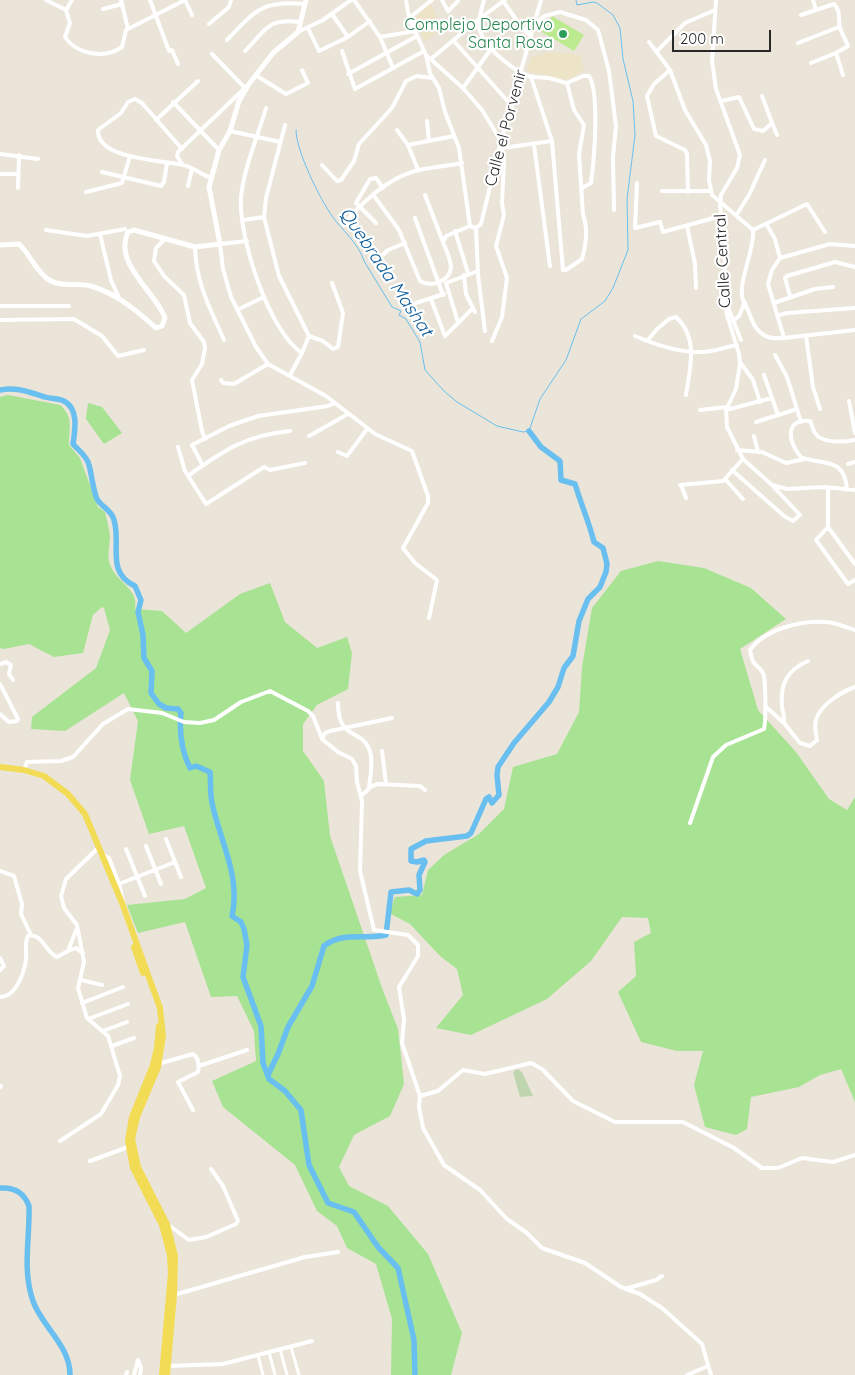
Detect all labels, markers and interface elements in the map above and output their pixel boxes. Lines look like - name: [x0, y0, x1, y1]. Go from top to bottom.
- place label: Complejo Deportivo Santa Rosa: [405, 15, 553, 53]
- scale bar: [675, 20, 774, 52]
- marker: Complejo Deportivo Santa Rosa: [557, 28, 569, 40]
- text: 200 m: [680, 29, 724, 48]
- street label: Calle el Porvenir: [481, 68, 531, 188]
- water label: Quebrada Mashat: [335, 203, 437, 341]
- street label: Calle Central: [711, 213, 735, 309]

